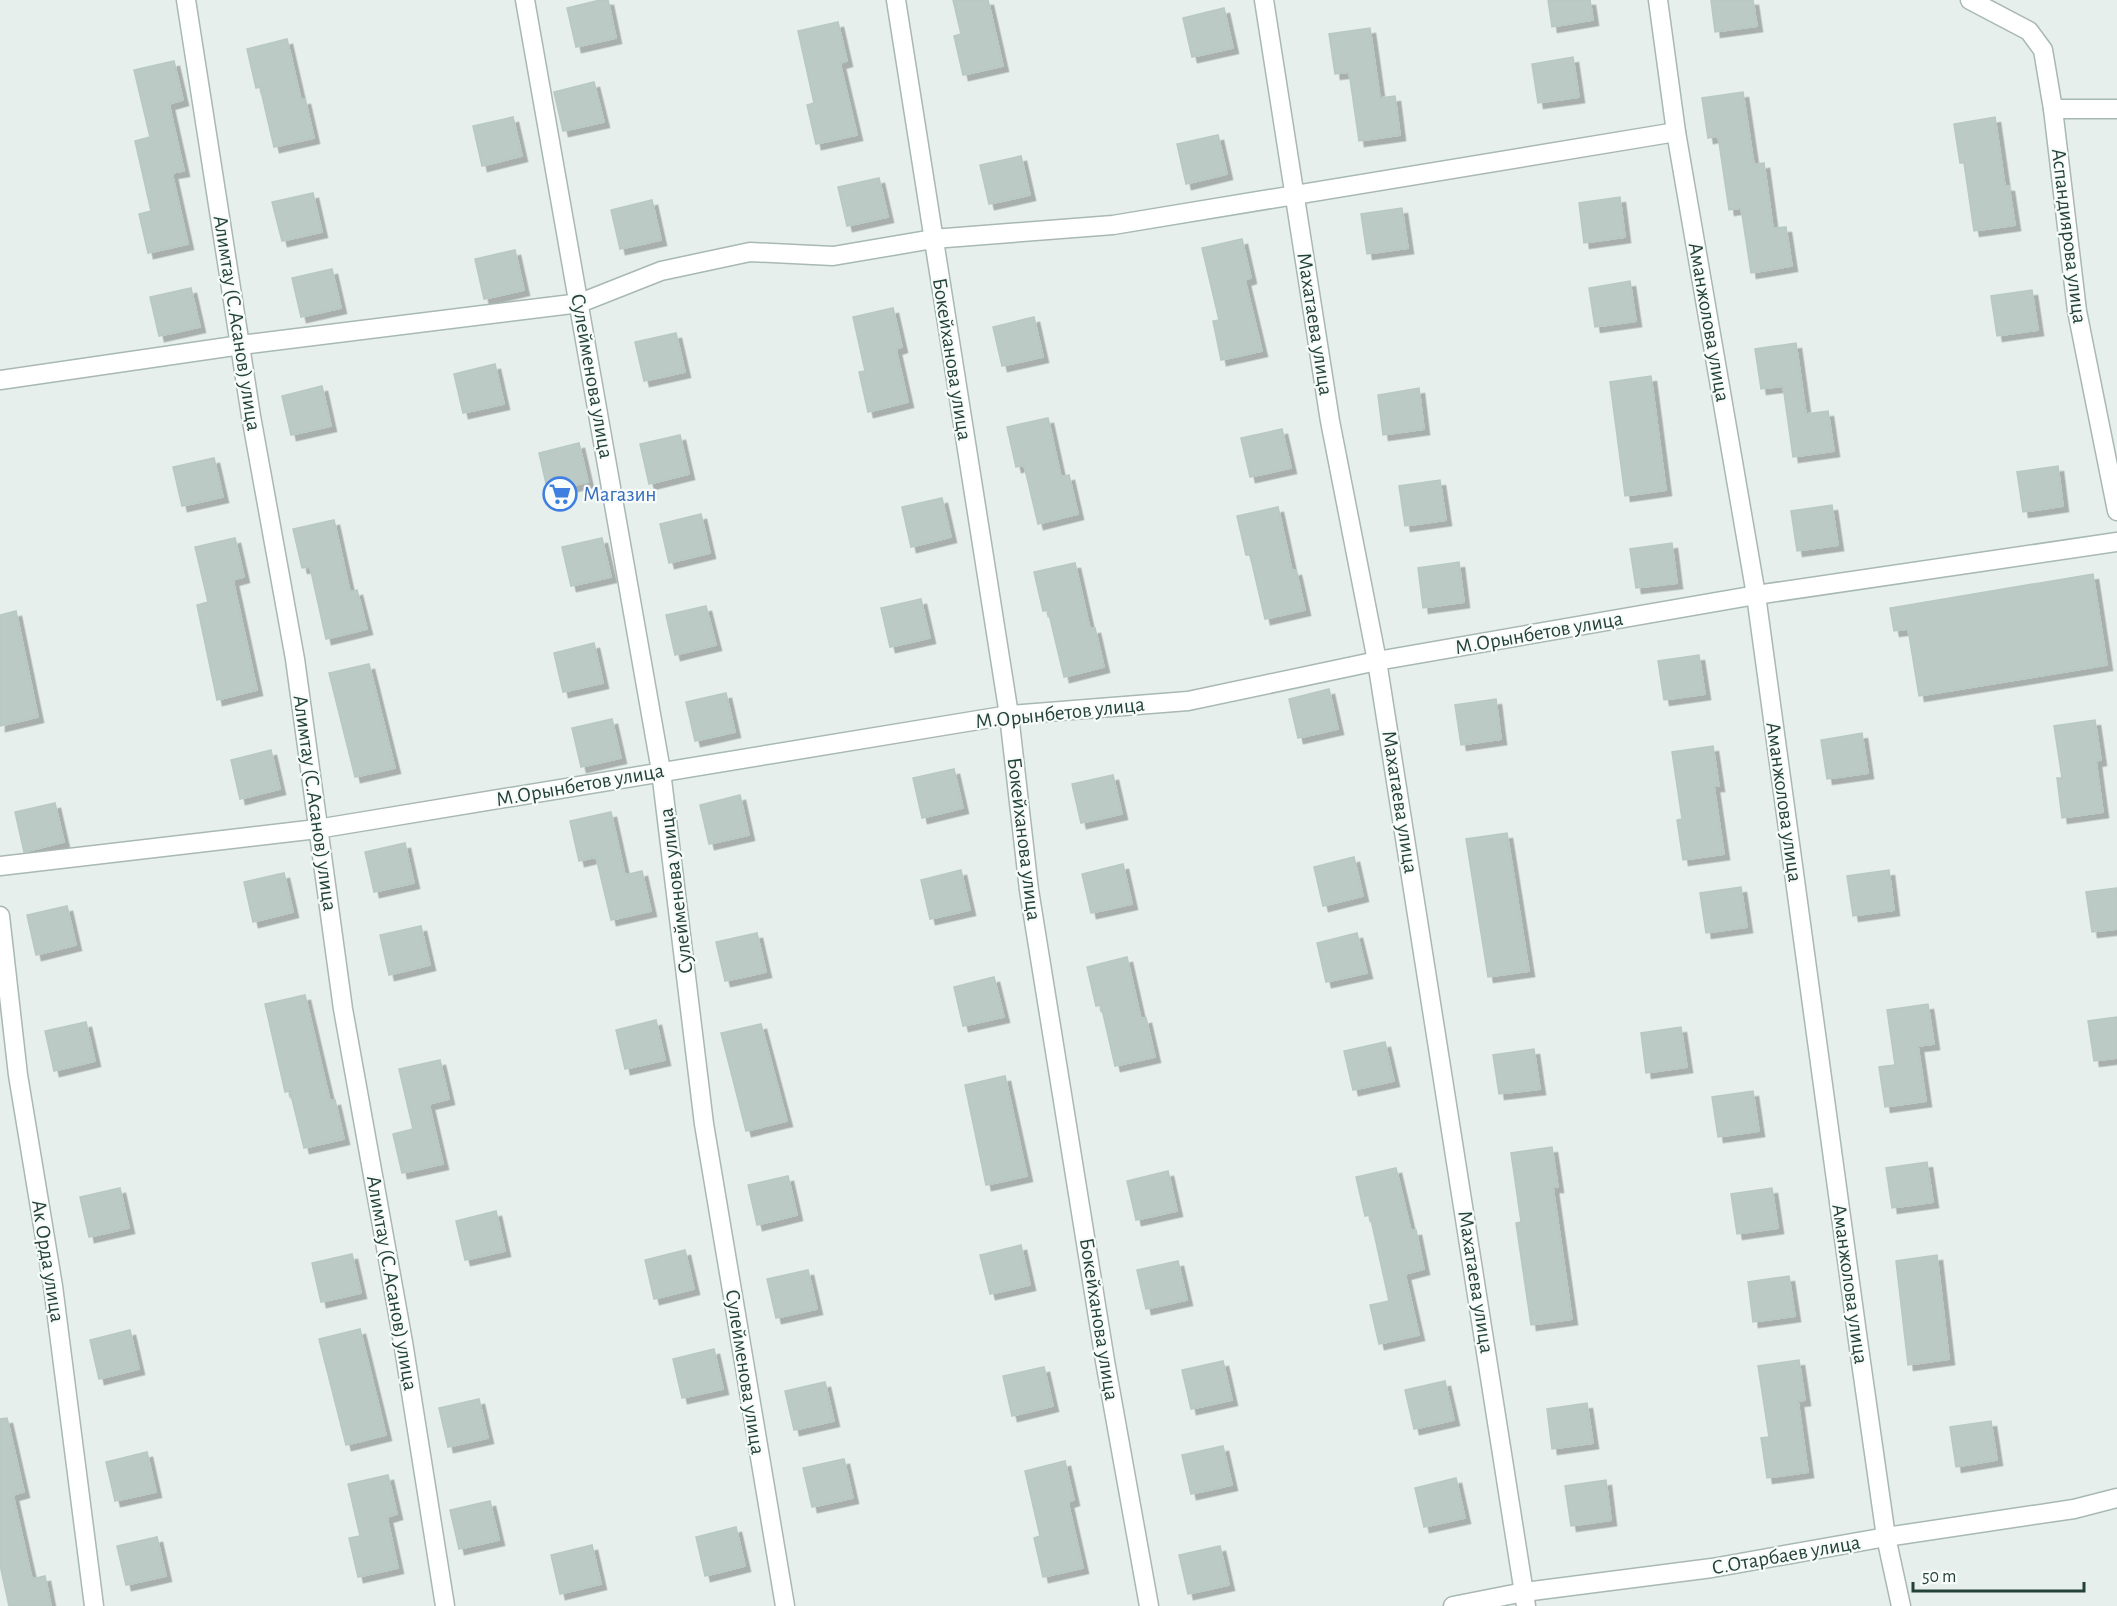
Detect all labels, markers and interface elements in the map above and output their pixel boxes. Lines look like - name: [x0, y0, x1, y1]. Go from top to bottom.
- street label: Аспандиярова улица: [2048, 147, 2090, 325]
- street label: Алимтау (С.Асанов) улица: [210, 214, 264, 433]
- street label: Аманжолова улица: [1685, 241, 1733, 404]
- street label: Махатаева улица: [1293, 251, 1337, 397]
- street label: Бокейханова улица: [929, 276, 975, 442]
- street label: Сулейменова улица: [567, 292, 617, 460]
- supermarket icon: Магазин: [542, 476, 578, 512]
- place label: Магазин: [583, 484, 657, 505]
- street label: М.Орынбетов улица: [1453, 608, 1625, 658]
- street label: Алимтау (С.Асанов) улица: [289, 694, 341, 913]
- street label: М.Орынбетов улица: [974, 694, 1146, 732]
- street label: Аманжолова улица: [1762, 721, 1806, 884]
- street label: Махатаева улица: [1378, 729, 1422, 875]
- street label: Бокейханова улица: [1004, 756, 1044, 922]
- street label: М.Орынбетов улица: [494, 760, 666, 810]
- street label: Сулейменова улица: [655, 806, 697, 975]
- street label: Алимтау (С.Асанов) улица: [363, 1174, 421, 1393]
- street label: Ак Орда улица: [28, 1198, 68, 1324]
- street label: Аманжолова улица: [1828, 1203, 1872, 1366]
- street label: Махатаева улица: [1454, 1209, 1498, 1355]
- street label: Бокейханова улица: [1076, 1236, 1122, 1402]
- street label: Сулейменова улица: [722, 1288, 768, 1457]
- street label: С.Отарбаев улица: [1710, 1532, 1862, 1578]
- scale bar: [1913, 1555, 2084, 1593]
- text: 50 m: [1922, 1568, 1956, 1586]

